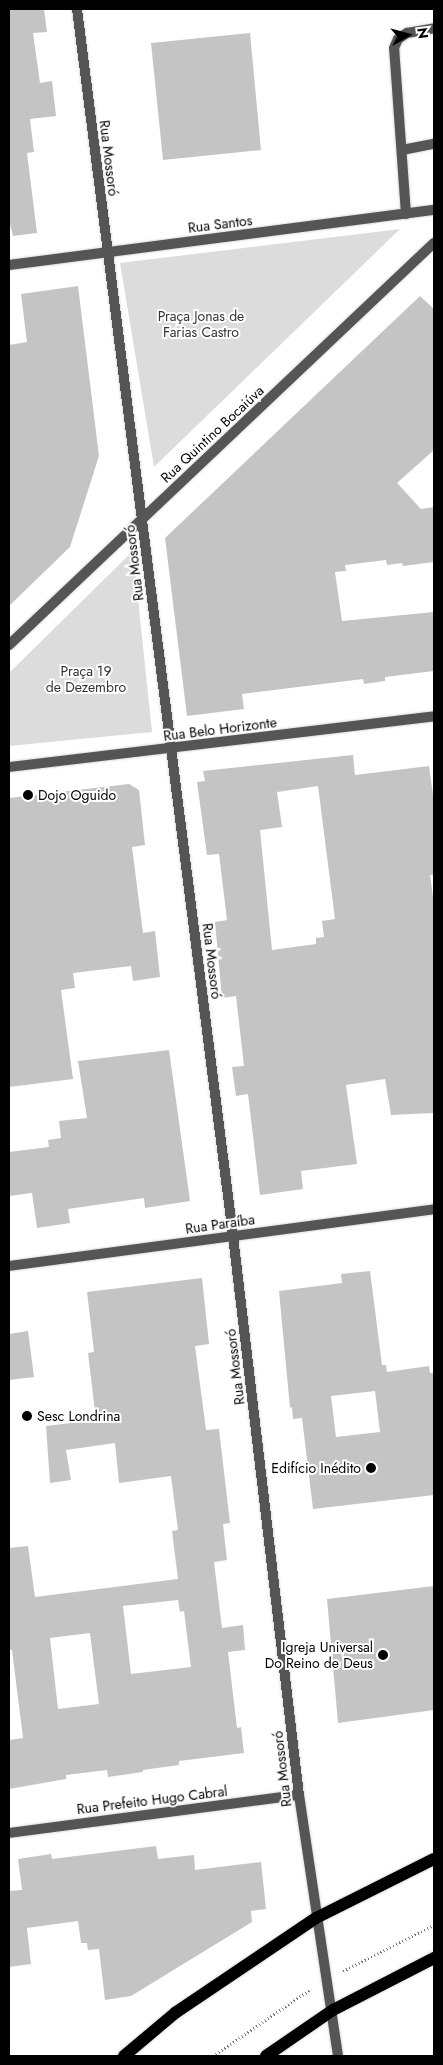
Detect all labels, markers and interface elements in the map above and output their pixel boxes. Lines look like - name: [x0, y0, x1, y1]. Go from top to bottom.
- north arrow: [383, 10, 433, 60]
- text: N: [412, 26, 433, 40]
- street label: Rua Mossoró: [96, 119, 122, 197]
- street label: Rua Santos: [187, 212, 253, 236]
- park label: Praça Jonas de Farias Castro: [158, 308, 244, 341]
- street label: Rua Quintino Bocaiúva: [157, 382, 267, 486]
- street label: Rua Mossoró: [121, 524, 147, 602]
- park label: Praça 19 de Dezembro: [46, 663, 126, 696]
- street label: Rua Belo Horizonte: [162, 714, 278, 744]
- place label: Dojo Oguido: [38, 787, 116, 803]
- marker: Dojo Oguido: [22, 789, 34, 801]
- street label: Rua Mossoró: [199, 922, 225, 1000]
- street label: Rua Paraíba: [184, 1211, 256, 1237]
- street label: Rua Mossoró: [222, 1328, 248, 1406]
- place label: Sesc Londrina: [37, 1408, 120, 1424]
- marker: Sesc Londrina: [21, 1410, 33, 1422]
- place label: Edifício Inédito: [271, 1460, 361, 1476]
- marker: Edifício Inédito: [365, 1462, 377, 1474]
- place label: Igreja Universal Do Reino de Deus: [265, 1639, 373, 1671]
- marker: Igreja Universal Do Reino de Deus: [377, 1649, 389, 1661]
- street label: Rua Mossoró: [269, 1730, 295, 1808]
- street label: Rua Prefeito Hugo Cabral: [76, 1782, 228, 1818]

